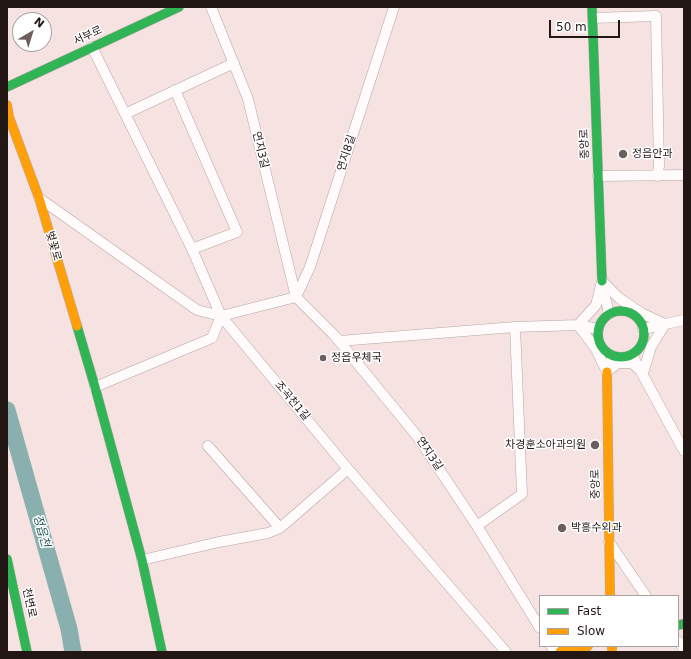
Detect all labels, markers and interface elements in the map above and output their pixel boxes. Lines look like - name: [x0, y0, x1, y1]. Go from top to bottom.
- north arrow: [12, 12, 52, 52]
- scale bar: [551, 12, 622, 38]
- text: N: [31, 15, 47, 31]
- text: 50 m: [556, 20, 587, 34]
- street label: 서부로: [71, 24, 105, 48]
- street label: 중앙로: [578, 129, 592, 159]
- street label: 연지3길: [249, 130, 271, 170]
- street label: 연지8길: [335, 133, 359, 173]
- place label: 정읍안과: [632, 147, 672, 161]
- marker: 정읍안과: [617, 148, 629, 160]
- street label: 벚꽃로: [42, 230, 64, 262]
- place label: 정읍우체국: [331, 351, 382, 365]
- marker: 정읍우체국: [318, 353, 328, 363]
- street label: 조곡천1길: [272, 379, 312, 423]
- street label: 연지3길: [413, 435, 445, 473]
- place label: 차경훈소아과의원: [505, 438, 586, 452]
- marker: 차경훈소아과의원: [589, 439, 601, 451]
- street label: 중앙로: [589, 469, 603, 499]
- water label: 정읍천: [30, 513, 52, 549]
- place label: 박흥수외과: [571, 521, 622, 535]
- marker: 박흥수외과: [556, 522, 568, 534]
- street label: 천변로: [19, 587, 39, 619]
- legend: [539, 595, 679, 647]
- text: Fast: [577, 604, 601, 618]
- text: Slow: [577, 624, 605, 638]

